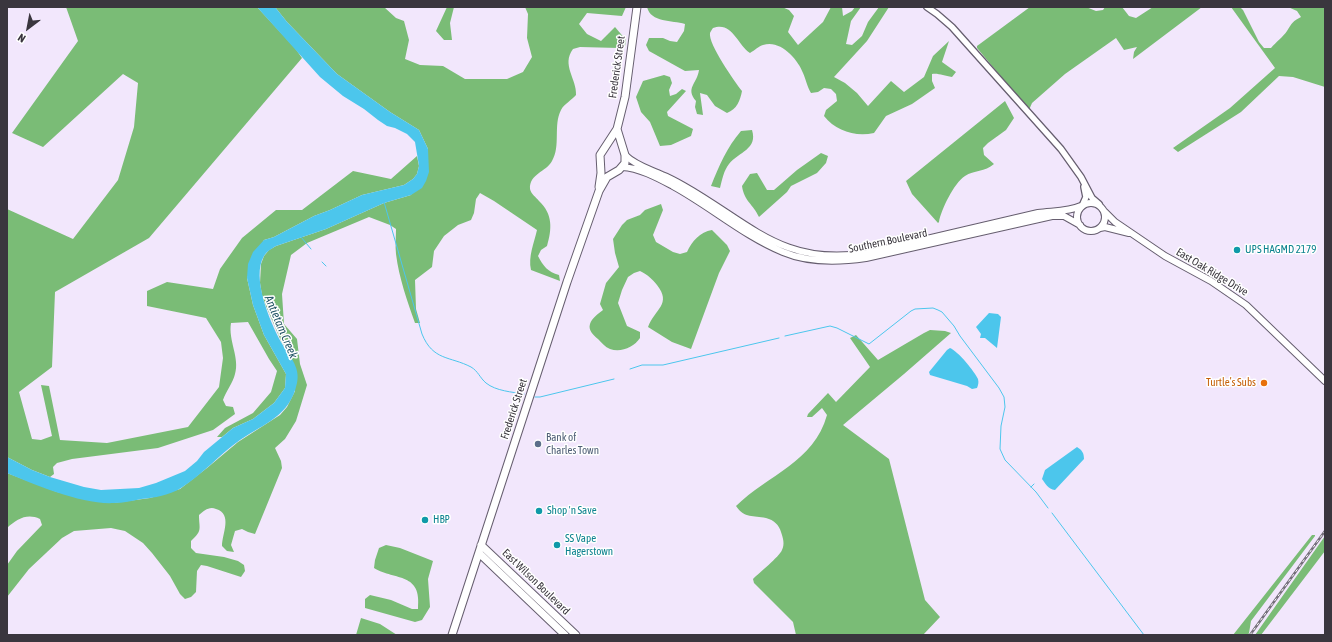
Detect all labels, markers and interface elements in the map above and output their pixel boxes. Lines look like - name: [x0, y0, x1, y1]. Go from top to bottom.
- north arrow: [8, 8, 48, 48]
- text: N: [16, 31, 28, 45]
- street label: Frederick Street: [606, 35, 628, 99]
- street label: Southern Boulevard: [847, 226, 929, 256]
- place label: UPS HAGMD 2179: [1245, 243, 1316, 257]
- street label: East Oak Ridge Drive: [1174, 245, 1250, 299]
- marker: UPS HAGMD 2179: [1232, 245, 1242, 255]
- water label: Antietam Creek: [261, 293, 301, 361]
- place label: Turtle’s Subs: [1206, 376, 1256, 390]
- street label: Frederick Street: [498, 377, 530, 441]
- marker: Turtle’s Subs: [1259, 378, 1269, 388]
- place label: Bank of Charles Town: [546, 431, 599, 457]
- marker: Bank of Charles Town: [533, 439, 543, 449]
- place label: Shop 'n Save: [547, 504, 597, 518]
- marker: Shop 'n Save: [534, 506, 544, 516]
- place label: HBP: [433, 513, 450, 527]
- marker: HBP: [420, 515, 430, 525]
- place label: SS Vape Hagerstown: [565, 532, 613, 558]
- marker: SS Vape Hagerstown: [552, 540, 562, 550]
- street label: East Wilson Boulevard: [499, 546, 573, 618]

